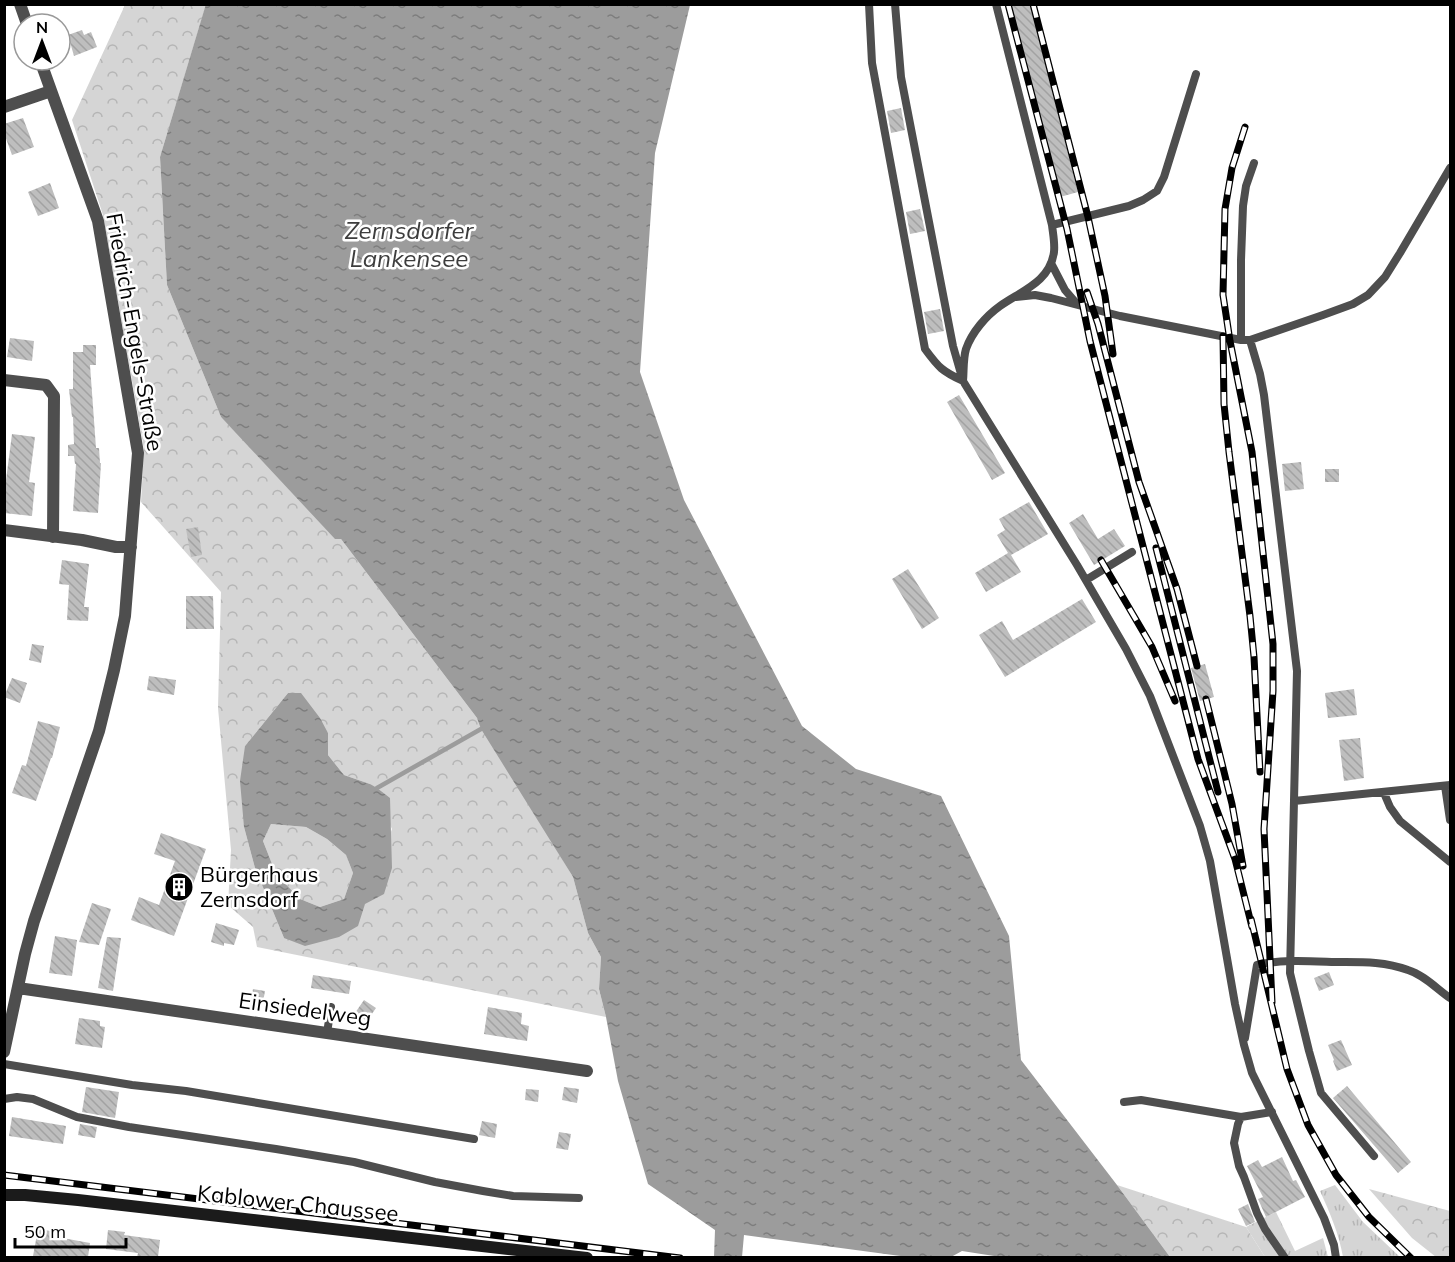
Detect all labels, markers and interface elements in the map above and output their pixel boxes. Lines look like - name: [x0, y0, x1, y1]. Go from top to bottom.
- north arrow: [12, 12, 72, 72]
- text: N: [36, 17, 48, 37]
- street label: Friedrich-Engels-Straße: [100, 211, 170, 453]
- water label: Zernsdorfer Lankensee: [345, 215, 475, 273]
- place label: Bürgerhaus Zernsdorf: [200, 860, 318, 913]
- building icon: Bürgerhaus Zernsdorf: [163, 871, 195, 903]
- street label: Einsiedelweg: [237, 986, 373, 1032]
- street label: Kablower Chaussee: [196, 1179, 400, 1227]
- scale bar: [15, 1211, 126, 1249]
- text: 50 m: [24, 1220, 66, 1243]

